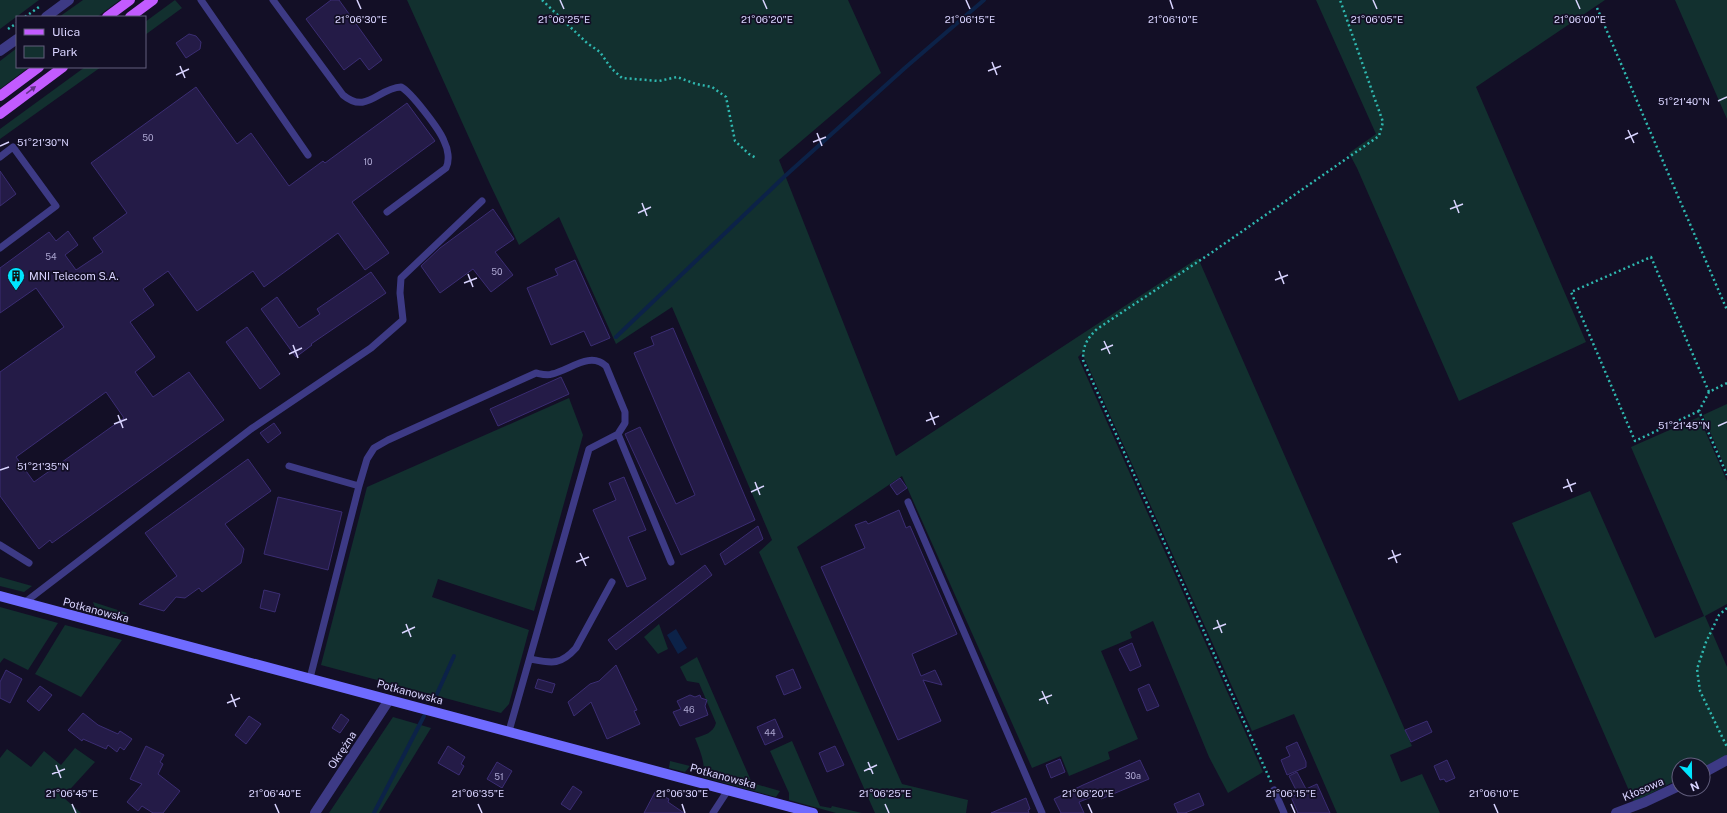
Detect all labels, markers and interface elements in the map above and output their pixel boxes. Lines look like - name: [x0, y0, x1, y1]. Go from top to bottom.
- text: 21°06'30"E: [335, 13, 387, 25]
- text: 21°06'25"E: [538, 13, 590, 25]
- text: 21°06'20"E: [741, 13, 793, 25]
- text: 21°06'15"E: [945, 13, 995, 25]
- text: 21°06'10"E: [1148, 13, 1198, 25]
- text: 21°06'05"E: [1351, 13, 1403, 25]
- text: 21°06'00"E: [1554, 13, 1606, 25]
- legend: [16, 16, 146, 68]
- text: Ulica: [52, 25, 80, 39]
- text: Park: [52, 45, 78, 59]
- one-way arrow: [26, 86, 37, 94]
- text: 51°21'40"N: [1658, 95, 1710, 107]
- house number: 50: [142, 132, 154, 143]
- text: 51°21'30"N: [17, 136, 69, 148]
- house number: 10: [363, 156, 373, 167]
- house number: 54: [45, 251, 57, 262]
- building icon: MNI Telecom S.A.: [6, 266, 26, 291]
- house number: 50: [491, 266, 503, 277]
- place label: MNI Telecom S.A.: [29, 270, 119, 282]
- text: 51°21'45"N: [1658, 419, 1710, 431]
- text: 51°21'35"N: [17, 460, 69, 472]
- street label: Potkanowska: [62, 595, 130, 625]
- street label: Potkanowska: [376, 677, 444, 707]
- house number: 46: [683, 704, 695, 715]
- house number: 44: [764, 727, 776, 738]
- street label: Okrężna: [325, 729, 359, 771]
- north arrow: [1671, 757, 1711, 797]
- street label: Potkanowska: [689, 761, 757, 791]
- house number: 30a: [1125, 770, 1141, 781]
- house number: 51: [494, 771, 504, 782]
- street label: Kłosowa: [1621, 775, 1665, 803]
- text: N: [1689, 779, 1701, 793]
- text: 21°06'45"E: [46, 787, 98, 799]
- text: 21°06'40"E: [249, 787, 301, 799]
- text: 21°06'35"E: [452, 787, 504, 799]
- text: 21°06'30"E: [656, 787, 708, 799]
- text: 21°06'25"E: [859, 787, 911, 799]
- text: 21°06'20"E: [1062, 787, 1114, 799]
- text: 21°06'15"E: [1266, 787, 1316, 799]
- text: 21°06'10"E: [1469, 787, 1519, 799]

